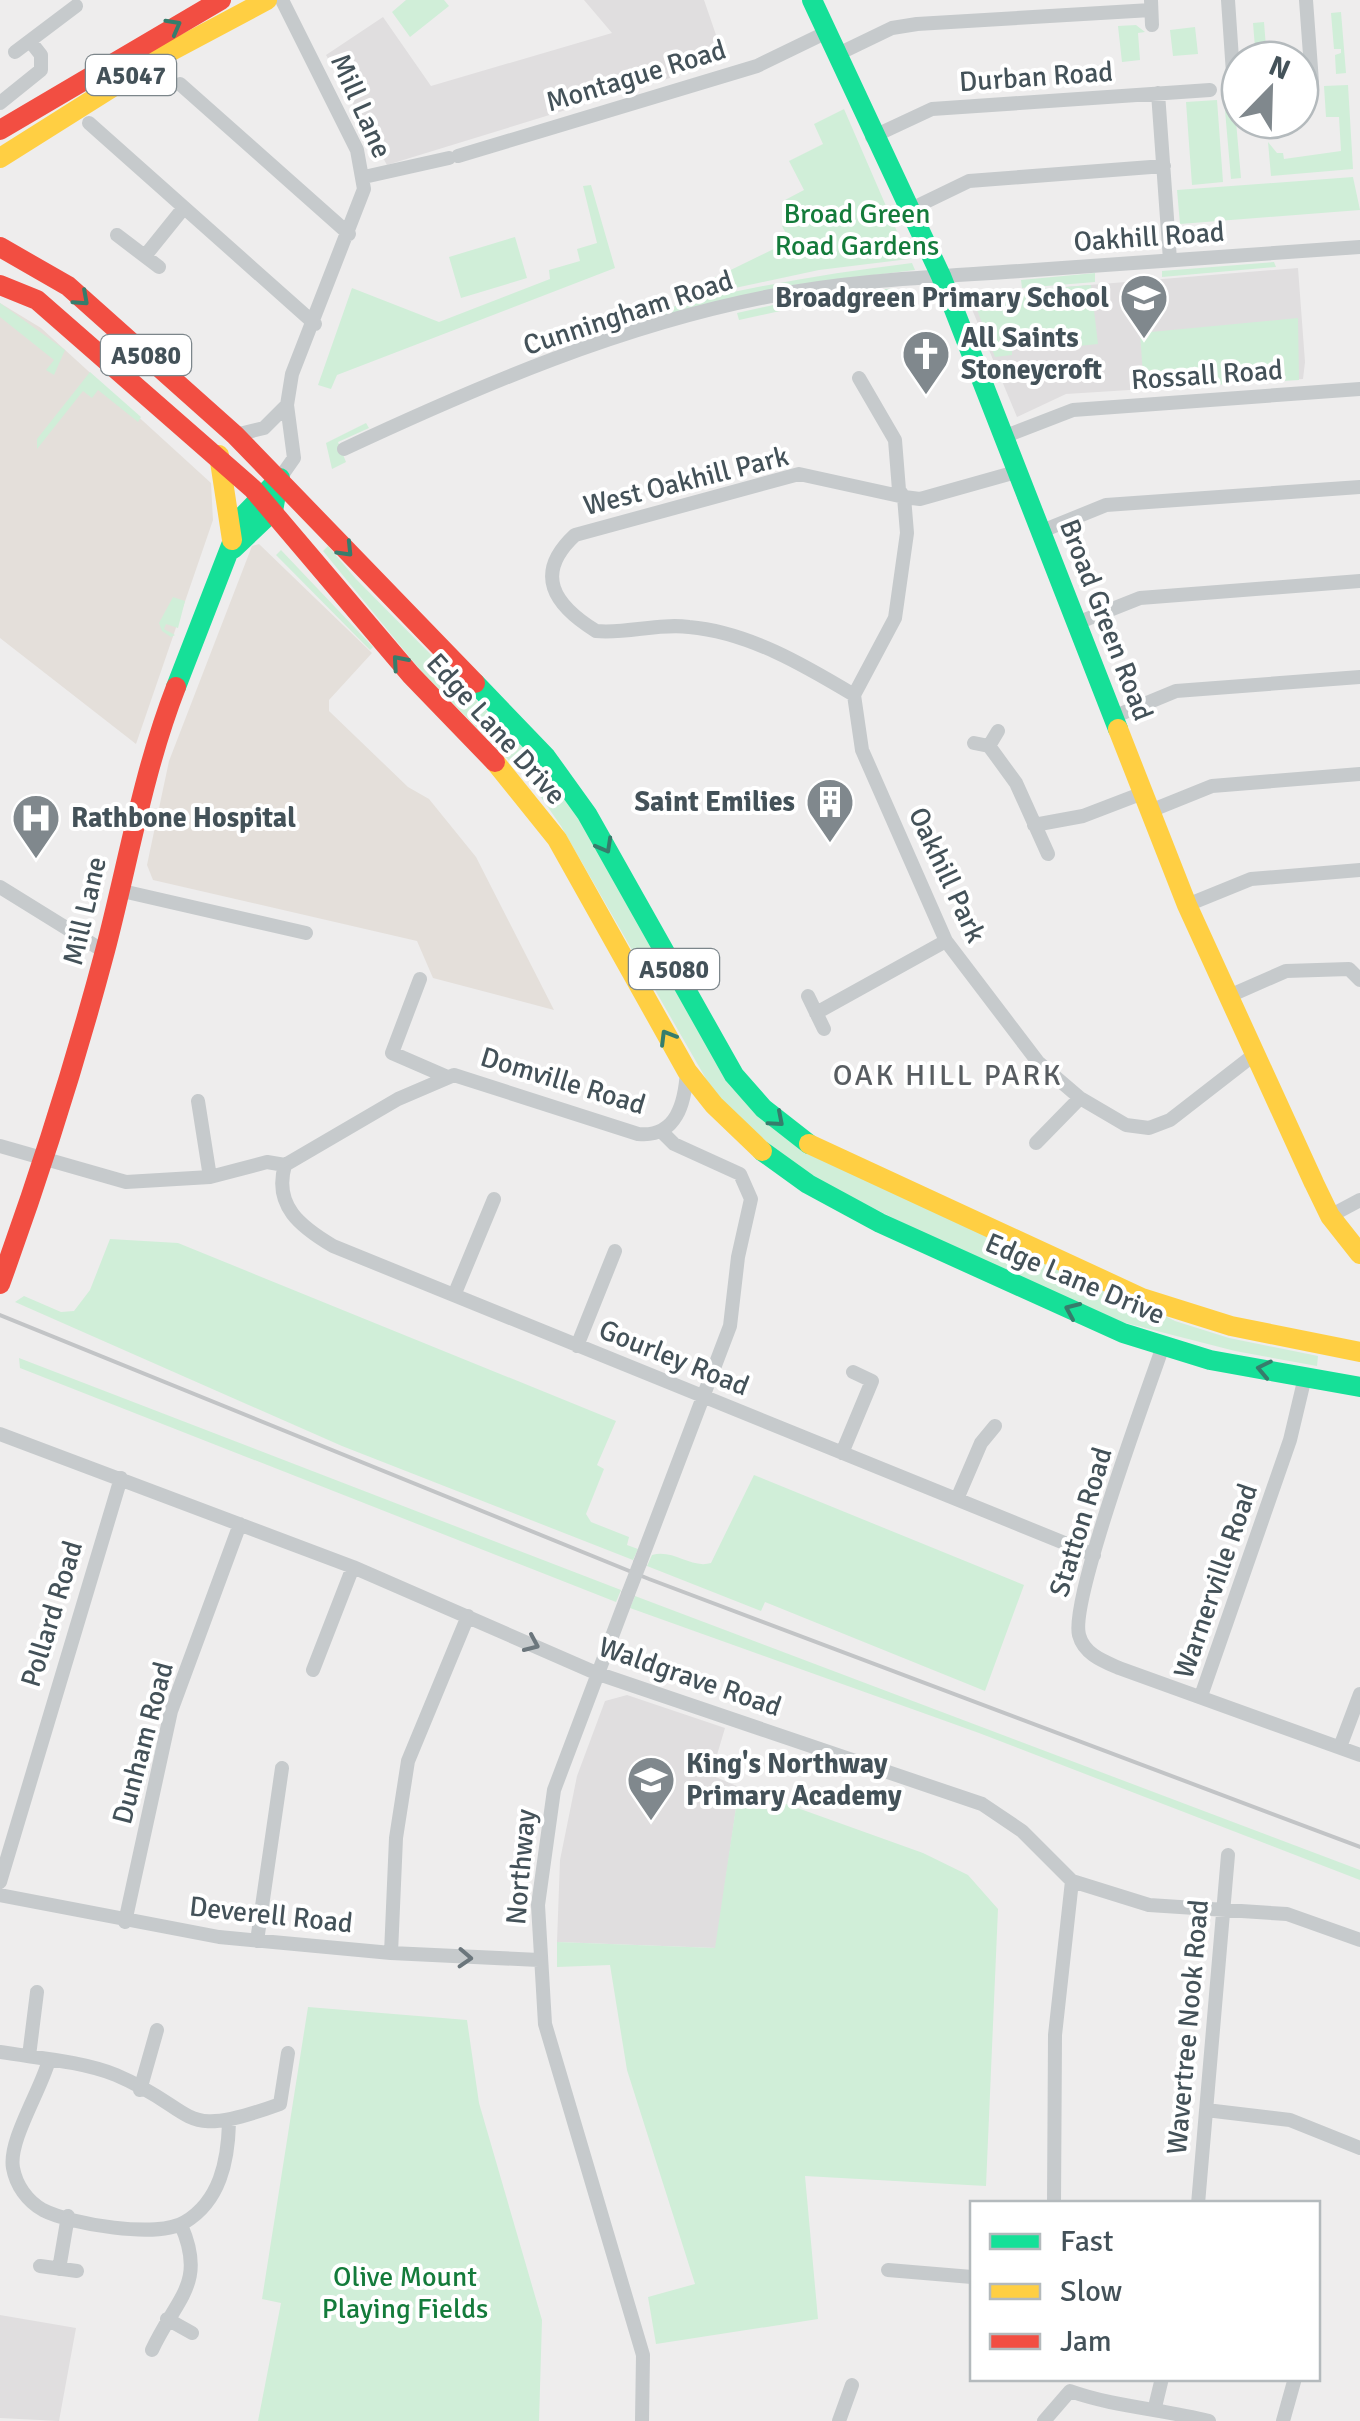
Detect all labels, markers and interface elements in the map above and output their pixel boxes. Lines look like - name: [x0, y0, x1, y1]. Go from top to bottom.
- one-way arrow: [163, 19, 181, 38]
- street label: Montague Road: [542, 32, 730, 120]
- north arrow: [1220, 40, 1320, 140]
- text: N: [1264, 48, 1295, 87]
- street label: Mill Lane: [323, 49, 399, 163]
- road number: A5047: [86, 55, 176, 95]
- street label: Durban Road: [958, 55, 1114, 99]
- park label: Broad Green Road Gardens: [775, 197, 939, 263]
- street label: Oakhill Road: [1072, 215, 1226, 259]
- street label: Cunningham Road: [519, 263, 737, 363]
- school or university icon: Broadgreen Primary School: [1118, 272, 1170, 340]
- place label: Broadgreen Primary School: [775, 281, 1109, 315]
- one-way arrow: [70, 287, 89, 305]
- place label: All Saints Stoneycroft: [961, 321, 1102, 387]
- church icon: All Saints Stoneycroft: [900, 328, 952, 396]
- road number: A5080: [101, 335, 191, 375]
- street label: Rossall Road: [1130, 353, 1284, 397]
- street label: West Oakhill Park: [580, 439, 792, 523]
- street label: Broad Green Road: [1052, 514, 1160, 726]
- one-way arrow: [334, 539, 352, 557]
- street label: Edge Lane Drive: [419, 646, 573, 812]
- one-way arrow: [392, 655, 410, 674]
- building icon: Saint Emilies: [804, 776, 856, 844]
- place label: Saint Emilies: [635, 785, 795, 819]
- hospital icon: Rathbone Hospital: [10, 792, 62, 860]
- place label: Rathbone Hospital: [71, 801, 296, 835]
- street label: Oakhill Park: [901, 802, 993, 948]
- one-way arrow: [593, 836, 613, 854]
- street label: Mill Lane: [56, 853, 114, 969]
- road number: A5080: [629, 949, 719, 989]
- one-way arrow: [660, 1030, 679, 1048]
- street label: Domville Road: [476, 1040, 650, 1122]
- district label: OAK HILL PARK: [833, 1057, 1063, 1094]
- one-way arrow: [765, 1109, 784, 1127]
- street label: Edge Lane Drive: [980, 1226, 1170, 1332]
- one-way arrow: [1064, 1302, 1082, 1322]
- street label: Gourley Road: [594, 1312, 754, 1404]
- one-way arrow: [1256, 1359, 1273, 1380]
- street label: Statton Road: [1042, 1443, 1120, 1601]
- street label: Warnerville Road: [1167, 1479, 1265, 1683]
- street label: Pollard Road: [14, 1537, 90, 1691]
- street label: Waldgrave Road: [594, 1630, 786, 1724]
- one-way arrow: [522, 1632, 540, 1652]
- street label: Dunham Road: [105, 1658, 181, 1828]
- place label: King's Northway Primary Academy: [686, 1747, 902, 1813]
- school or university icon: King's Northway Primary Academy: [625, 1754, 677, 1822]
- street label: Northway: [499, 1808, 543, 1926]
- street label: Deverell Road: [188, 1890, 354, 1940]
- street label: Wavertree Nook Road: [1160, 1898, 1216, 2156]
- one-way arrow: [457, 1947, 473, 1968]
- legend: [970, 2201, 1320, 2381]
- text: Fast: [1060, 2223, 1113, 2260]
- park label: Olive Mount Playing Fields: [322, 2260, 488, 2326]
- text: Slow: [1060, 2273, 1122, 2310]
- text: Jam: [1060, 2323, 1112, 2360]

